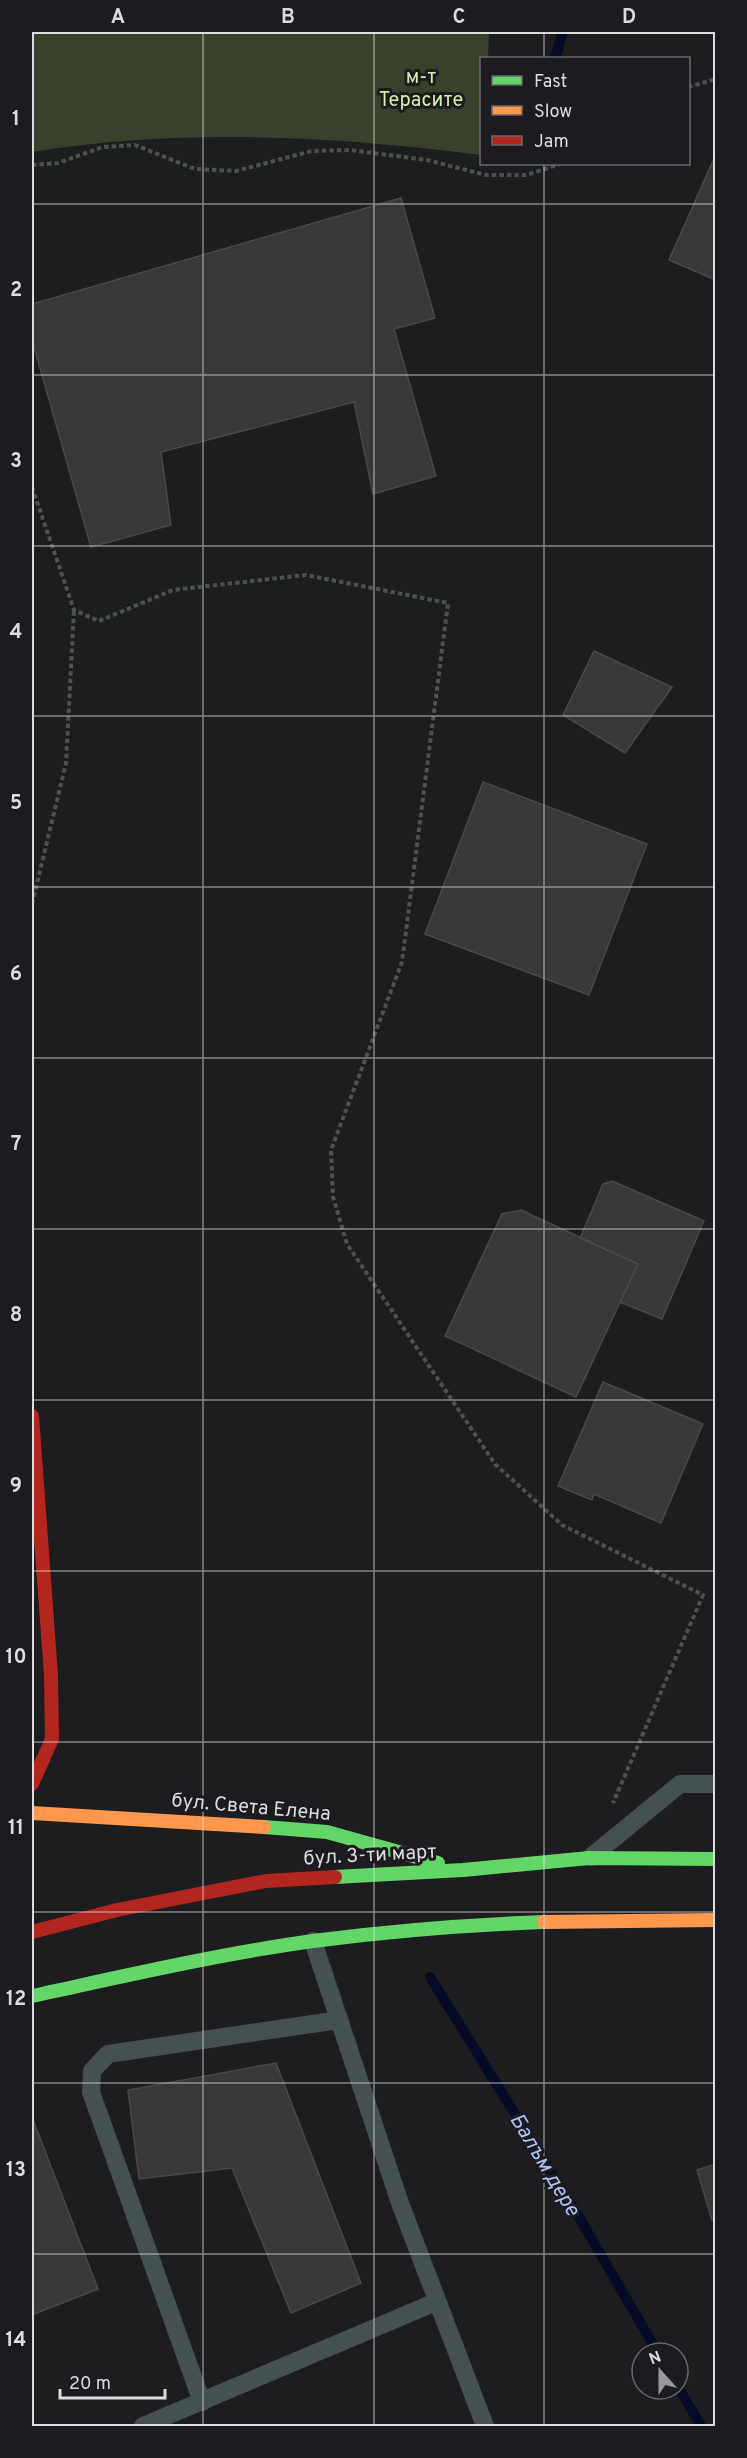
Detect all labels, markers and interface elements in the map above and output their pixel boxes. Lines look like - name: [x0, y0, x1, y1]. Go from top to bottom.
- text: A: [111, 5, 125, 31]
- text: B: [281, 5, 295, 31]
- text: C: [453, 5, 465, 31]
- text: D: [622, 5, 636, 31]
- legend: [480, 57, 690, 165]
- park label: м-т Терасите: [379, 65, 463, 114]
- text: Fast: [534, 71, 567, 94]
- text: Slow: [534, 101, 572, 124]
- text: 1: [12, 107, 20, 133]
- text: Jam: [534, 131, 569, 154]
- text: 2: [10, 278, 22, 304]
- text: 3: [10, 449, 22, 475]
- text: 4: [10, 620, 22, 646]
- text: 5: [10, 791, 22, 817]
- text: 6: [10, 962, 22, 988]
- text: 7: [11, 1132, 21, 1158]
- text: 8: [10, 1303, 22, 1329]
- text: 9: [10, 1474, 22, 1500]
- text: 10: [5, 1645, 27, 1671]
- street label: бул. Света Елена: [170, 1788, 332, 1828]
- text: 11: [8, 1816, 24, 1842]
- street label: бул. 3-ти март: [303, 1840, 437, 1872]
- text: 12: [6, 1987, 26, 2013]
- water label: Балъм дере: [503, 2109, 586, 2222]
- text: 13: [6, 2158, 26, 2184]
- text: 14: [6, 2328, 26, 2354]
- north arrow: [630, 2341, 690, 2401]
- text: N: [646, 2347, 664, 2370]
- scale bar: [60, 2362, 165, 2400]
- text: 20 m: [69, 2373, 111, 2396]

